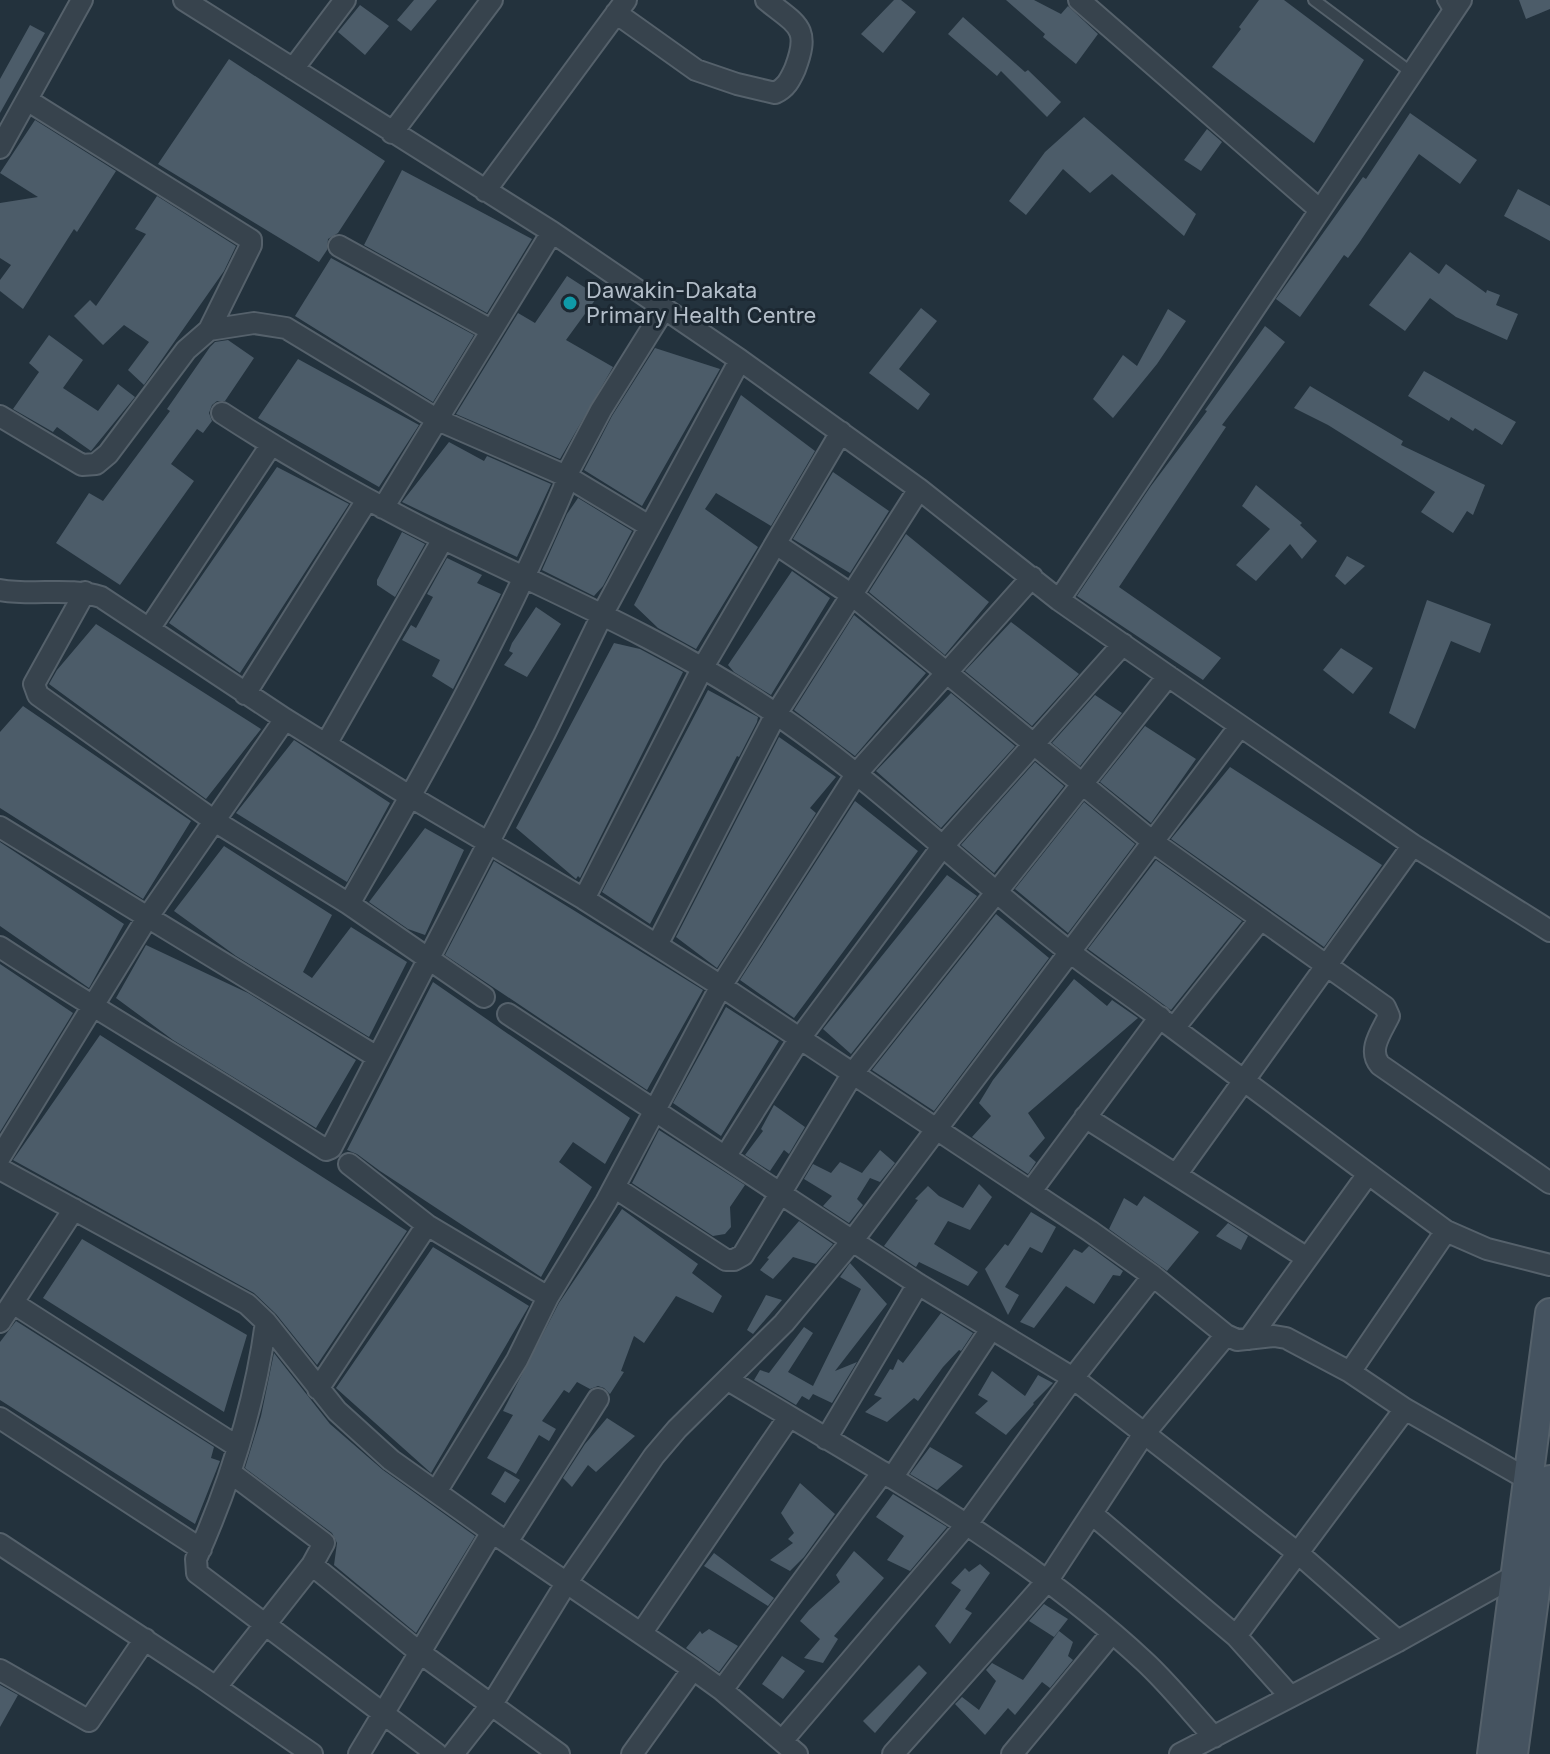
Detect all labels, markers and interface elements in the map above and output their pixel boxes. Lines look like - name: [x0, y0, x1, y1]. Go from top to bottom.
- place label: Dawakin-Dakata Primary Health Centre: [586, 277, 816, 328]
- marker: Dawakin-Dakata Primary Health Centre: [561, 294, 579, 312]

